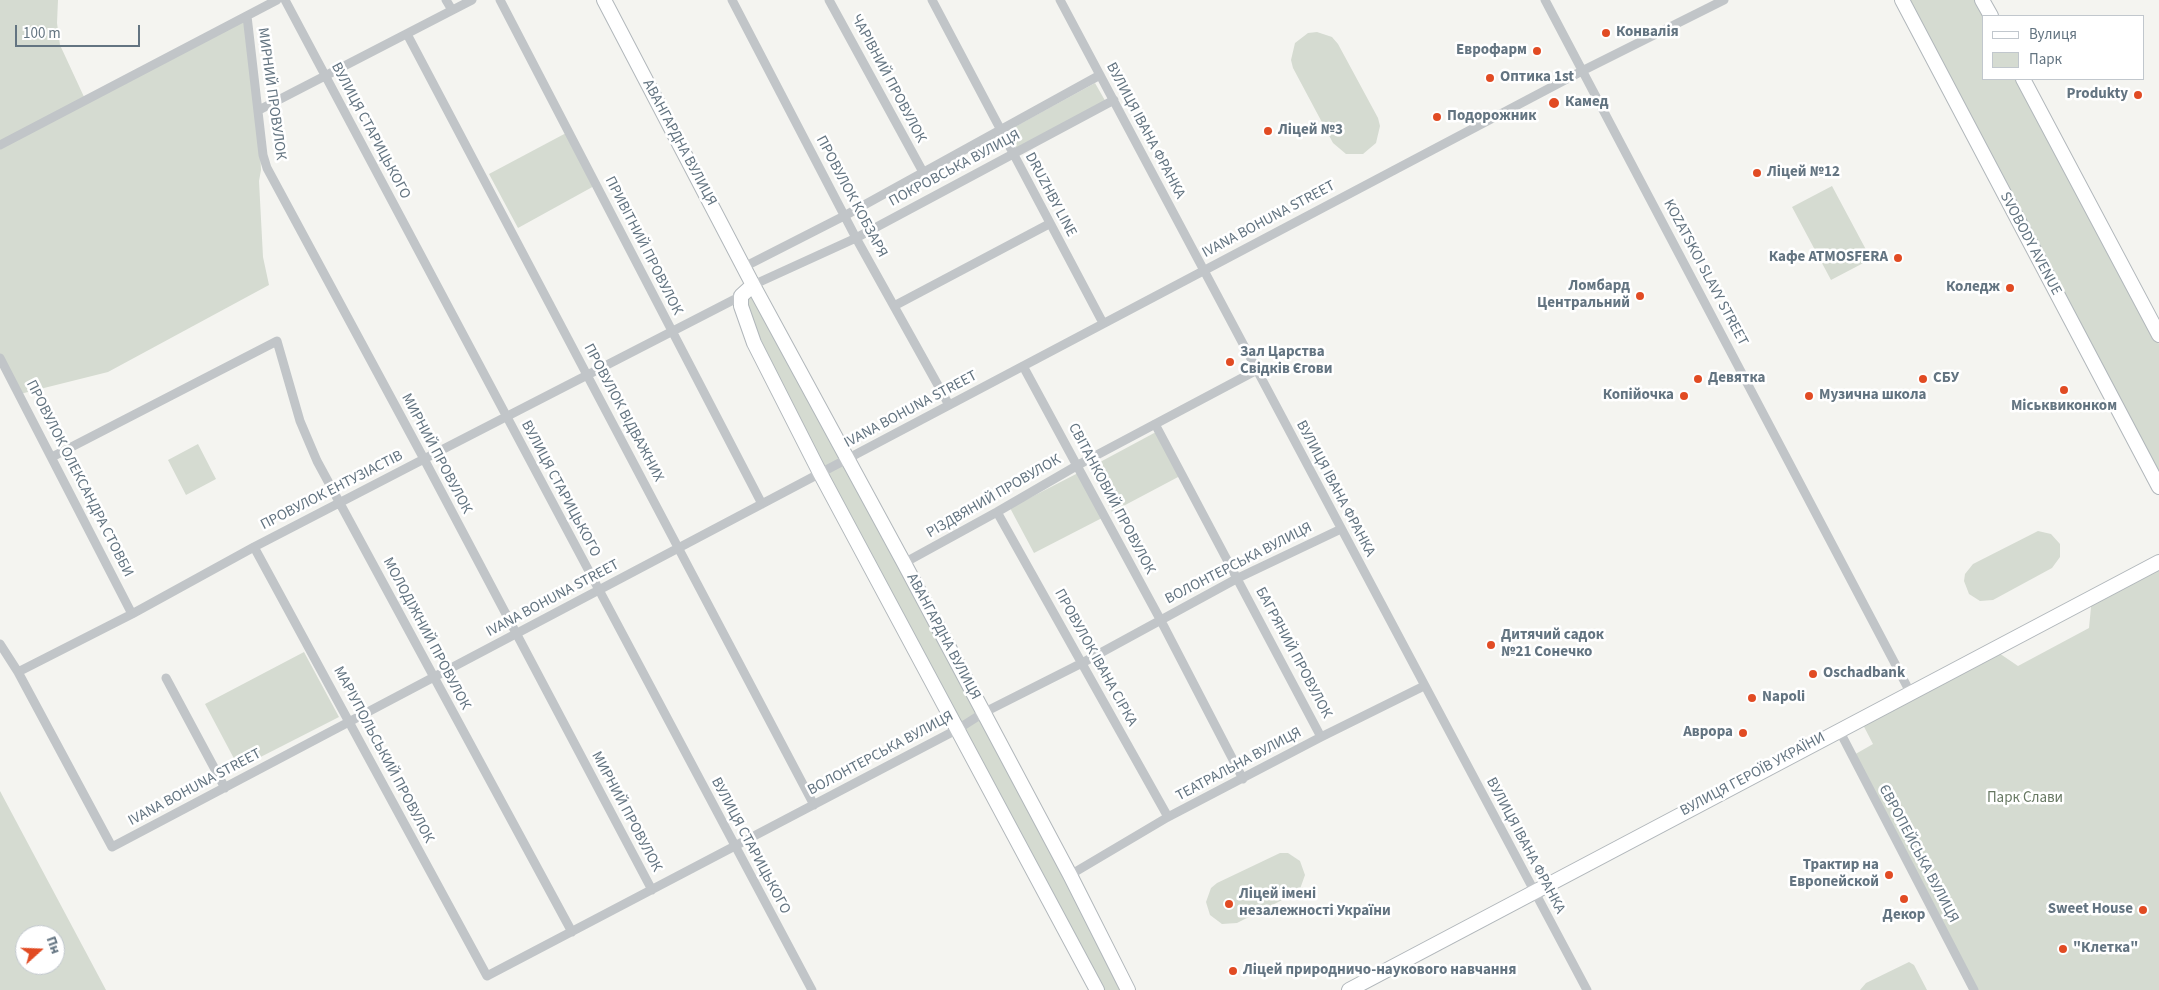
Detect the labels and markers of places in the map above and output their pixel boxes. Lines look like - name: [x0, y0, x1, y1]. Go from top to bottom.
- place label: Конвалія: [1616, 24, 1679, 42]
- marker: Конвалія: [1600, 27, 1612, 39]
- place label: Еврофарм: [1456, 42, 1527, 60]
- marker: Еврофарм: [1531, 45, 1543, 57]
- place label: Оптика 1st: [1500, 69, 1574, 87]
- marker: Оптика 1st: [1484, 72, 1496, 84]
- place label: Produkty: [2067, 86, 2128, 104]
- marker: Produkty: [2132, 89, 2144, 101]
- place label: Камед: [1565, 94, 1609, 112]
- marker: Камед: [1547, 96, 1561, 110]
- place label: Подорожник: [1447, 108, 1536, 126]
- marker: Подорожник: [1431, 111, 1443, 123]
- place label: Ліцей №3: [1278, 122, 1343, 140]
- marker: Ліцей №3: [1262, 125, 1274, 137]
- place label: Ліцей №12: [1767, 164, 1840, 182]
- marker: Ліцей №12: [1751, 167, 1763, 179]
- place label: Кафе ATMOSFERA: [1769, 249, 1888, 267]
- marker: Кафе ATMOSFERA: [1892, 252, 1904, 264]
- place label: Ломбард Центральний: [1537, 278, 1630, 313]
- place label: Коледж: [1946, 279, 2000, 297]
- marker: Коледж: [2004, 282, 2016, 294]
- marker: Ломбард Центральний: [1634, 290, 1646, 302]
- place label: Зал Царства Свідків Єгови: [1240, 344, 1333, 379]
- marker: Зал Царства Свідків Єгови: [1224, 356, 1236, 368]
- place label: Девятка: [1708, 370, 1765, 388]
- place label: СБУ: [1933, 370, 1959, 388]
- marker: Девятка: [1692, 373, 1704, 385]
- marker: СБУ: [1917, 373, 1929, 385]
- marker: Міськвиконком: [2058, 384, 2070, 396]
- place label: Копійочка: [1603, 387, 1674, 405]
- place label: Музична школа: [1819, 387, 1926, 405]
- marker: Копійочка: [1678, 390, 1690, 402]
- marker: Музична школа: [1803, 390, 1815, 402]
- place label: Міськвиконком: [2011, 398, 2117, 416]
- place label: Дитячий садок №21 Сонечко: [1501, 627, 1604, 662]
- marker: Дитячий садок №21 Сонечко: [1485, 639, 1497, 651]
- place label: Oschadbank: [1823, 665, 1905, 683]
- marker: Oschadbank: [1807, 668, 1819, 680]
- place label: Napoli: [1762, 689, 1805, 707]
- marker: Napoli: [1746, 692, 1758, 704]
- place label: Аврора: [1683, 724, 1733, 742]
- marker: Аврора: [1737, 727, 1749, 739]
- place label: Трактир на Европейской: [1789, 857, 1879, 892]
- marker: Трактир на Европейской: [1883, 869, 1895, 881]
- place label: Ліцей імені незалежності України: [1239, 886, 1391, 921]
- marker: Декор: [1898, 893, 1910, 905]
- marker: Ліцей імені незалежності України: [1223, 898, 1235, 910]
- place label: Sweet House: [2048, 901, 2133, 919]
- marker: Sweet House: [2137, 904, 2149, 916]
- place label: Декор: [1883, 907, 1925, 925]
- place label: "Клетка": [2073, 940, 2138, 958]
- marker: "Клетка": [2057, 943, 2069, 955]
- place label: Ліцей природничо-наукового навчання: [1243, 962, 1516, 980]
- marker: Ліцей природничо-наукового навчання: [1227, 965, 1239, 977]

